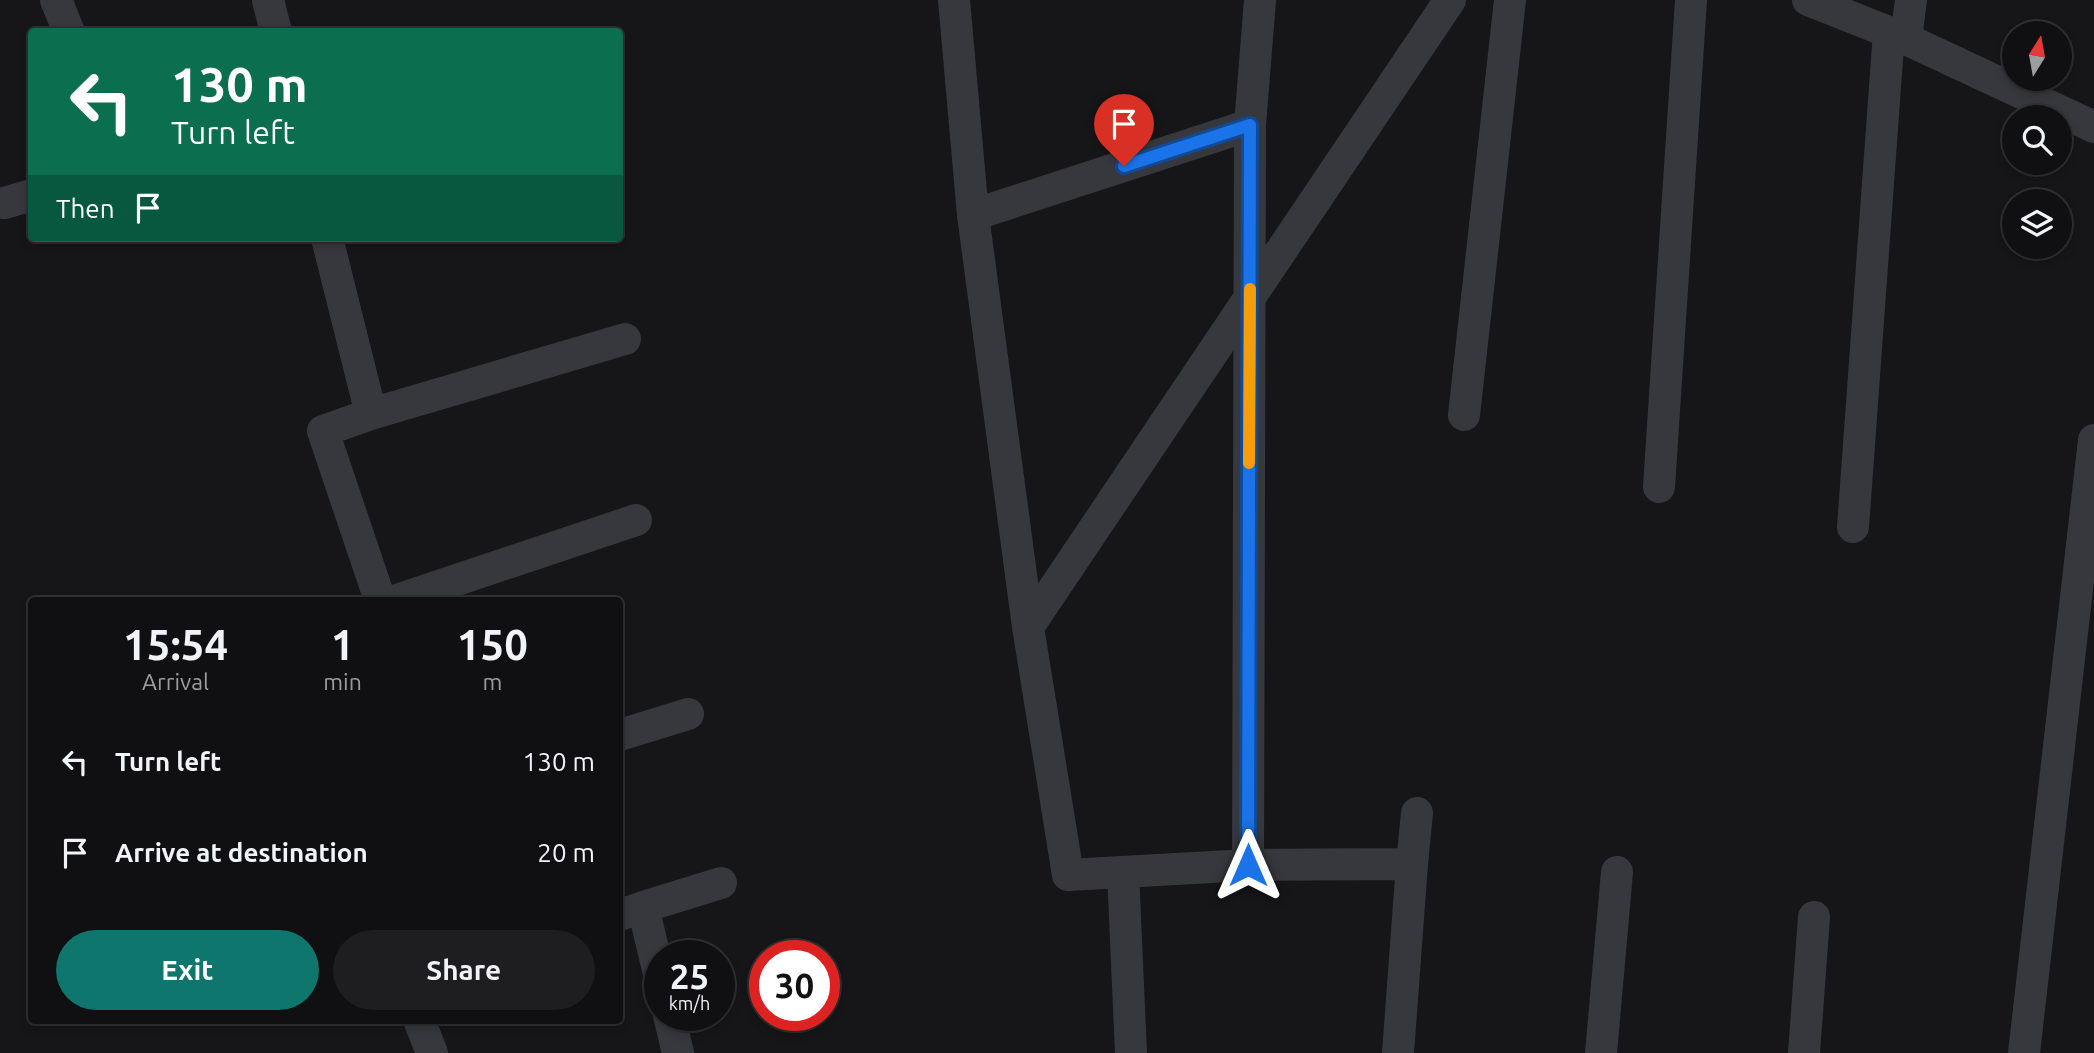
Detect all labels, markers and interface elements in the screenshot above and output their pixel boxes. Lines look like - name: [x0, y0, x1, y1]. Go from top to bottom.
- north arrow: [2002, 21, 2072, 91]
- map controls: [2002, 21, 2072, 259]
- icon: left: [56, 56, 147, 147]
- text: 130 m: [171, 56, 308, 111]
- pin: [1094, 94, 1154, 166]
- icon: arrive: [1105, 105, 1143, 143]
- button: search: [2002, 105, 2072, 175]
- text: Turn left: [171, 114, 295, 150]
- icon: arrive: [129, 189, 167, 227]
- button: layers: [2002, 189, 2072, 259]
- text: Then: [56, 194, 115, 223]
- text: 15:54: [123, 621, 228, 668]
- text: 1: [331, 621, 354, 668]
- text: 150: [457, 621, 528, 668]
- text: Arrival: [142, 669, 209, 694]
- text: min: [323, 669, 362, 694]
- text: m: [482, 669, 502, 694]
- icon: left: [56, 743, 94, 781]
- text: Turn left: [115, 747, 221, 776]
- text: 130 m: [523, 747, 595, 776]
- position arrow: [1211, 828, 1285, 902]
- icon: arrive: [56, 834, 94, 872]
- text: Arrive at destination: [115, 838, 368, 867]
- text: 20 m: [537, 838, 595, 867]
- button: Exit: [56, 930, 319, 1010]
- button: Share: [333, 930, 595, 1010]
- speed limit sign: 30: [749, 940, 840, 1031]
- text: 25: [670, 956, 709, 996]
- text: km/h: [669, 993, 710, 1013]

